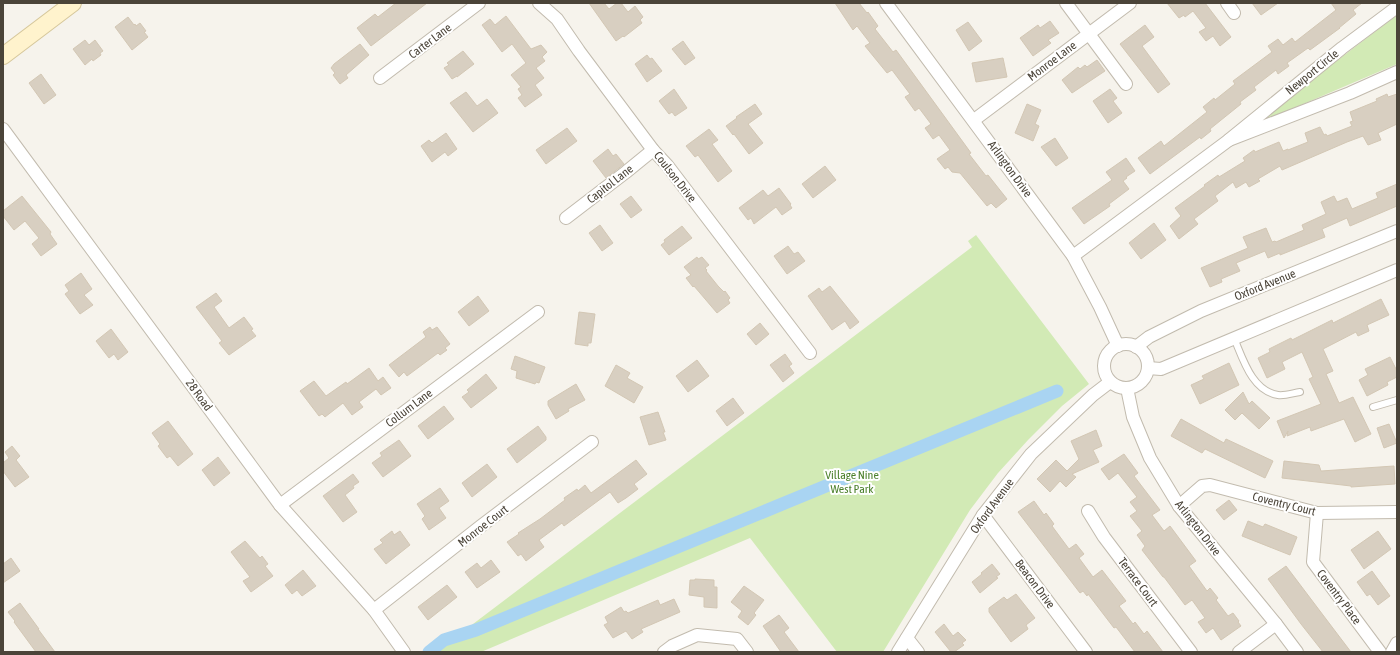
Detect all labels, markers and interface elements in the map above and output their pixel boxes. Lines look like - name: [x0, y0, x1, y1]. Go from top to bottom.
- street label: Carter Lane: [406, 20, 454, 62]
- street label: Monroe Lane: [1025, 38, 1079, 84]
- street label: Newport Circle: [1283, 46, 1341, 98]
- street label: Arlington Drive: [985, 138, 1035, 200]
- street label: Coulson Drive: [651, 149, 699, 205]
- street label: Capitol Lane: [584, 162, 636, 206]
- street label: Oxford Avenue: [1232, 266, 1298, 304]
- street label: 28 Road: [183, 376, 215, 414]
- street label: Collum Lane: [383, 386, 435, 430]
- park label: Village Nine West Park: [825, 468, 879, 496]
- street label: Oxford Avenue: [967, 476, 1017, 536]
- street label: Coventry Court: [1251, 489, 1317, 519]
- street label: Arlington Drive: [1172, 498, 1224, 558]
- street label: Monroe Court: [455, 502, 511, 550]
- street label: Terrace Court: [1115, 555, 1161, 610]
- street label: Beacon Drive: [1012, 557, 1058, 611]
- street label: Coventry Place: [1314, 567, 1364, 627]

